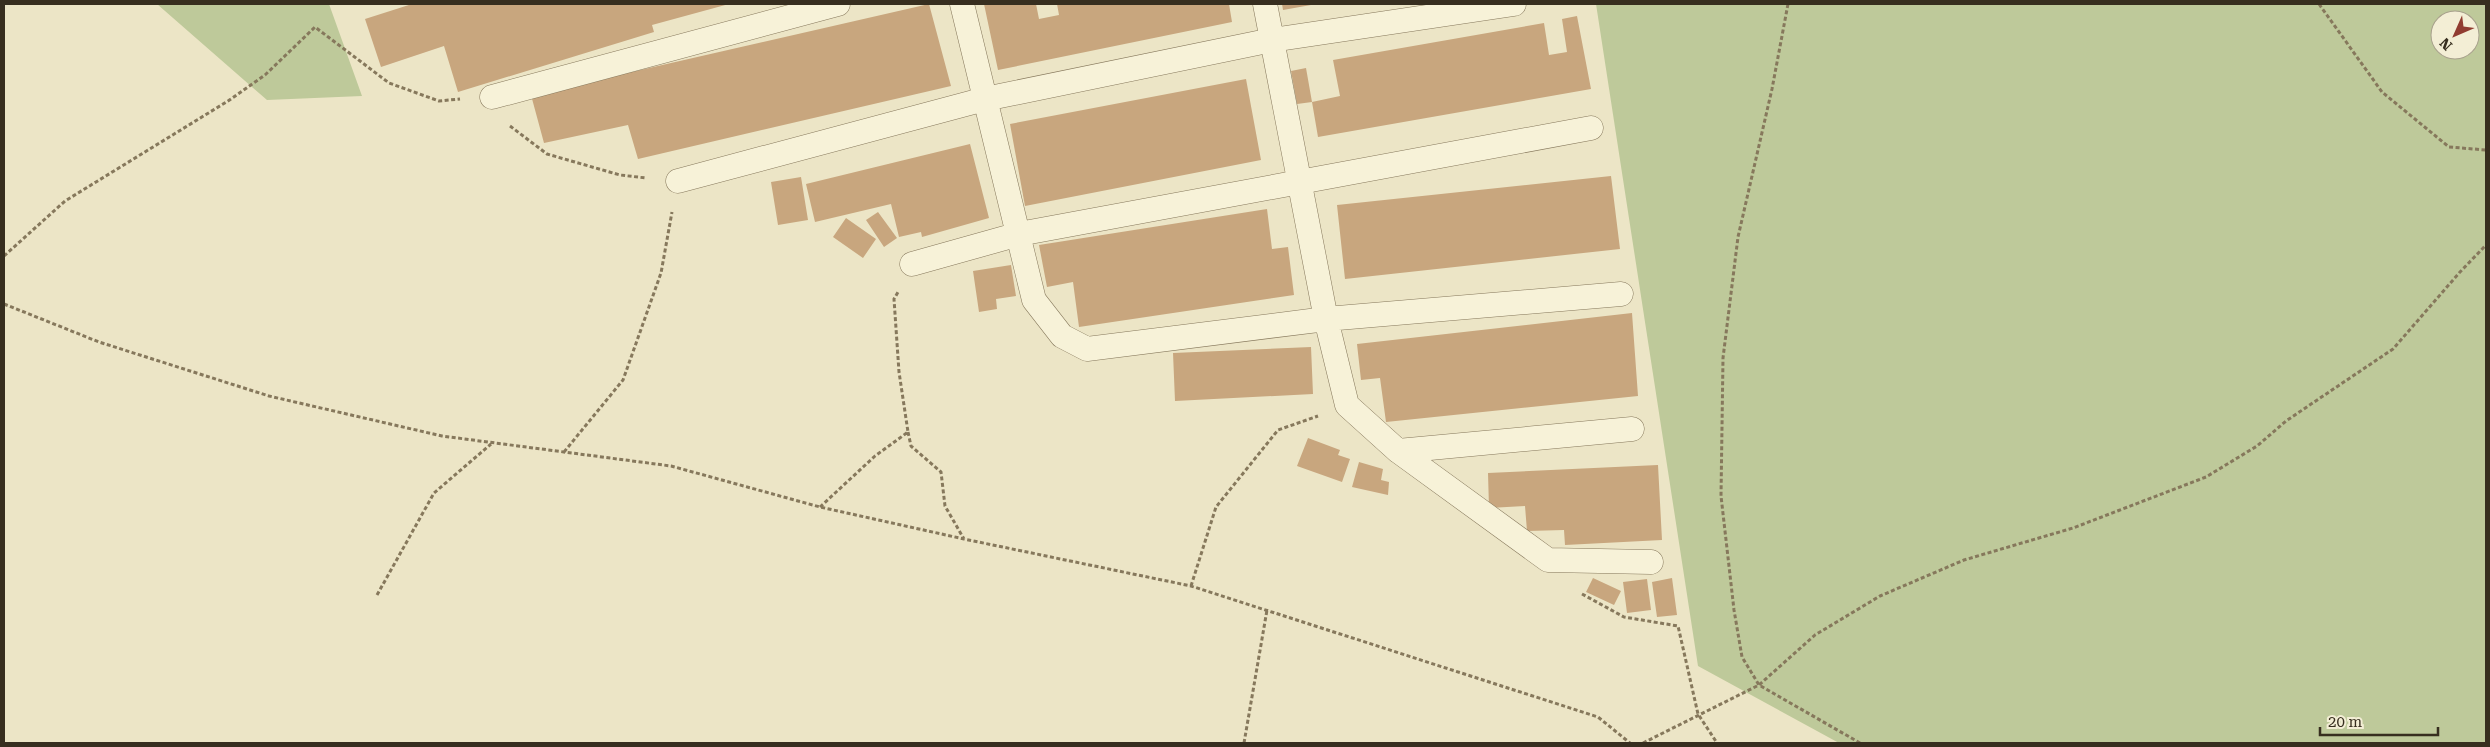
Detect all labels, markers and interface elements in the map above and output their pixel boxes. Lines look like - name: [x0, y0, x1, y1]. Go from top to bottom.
- north arrow: [2430, 10, 2480, 60]
- text: N: [2436, 35, 2455, 54]
- scale bar: [2320, 704, 2438, 736]
- text: 20 m: [2328, 713, 2363, 731]

